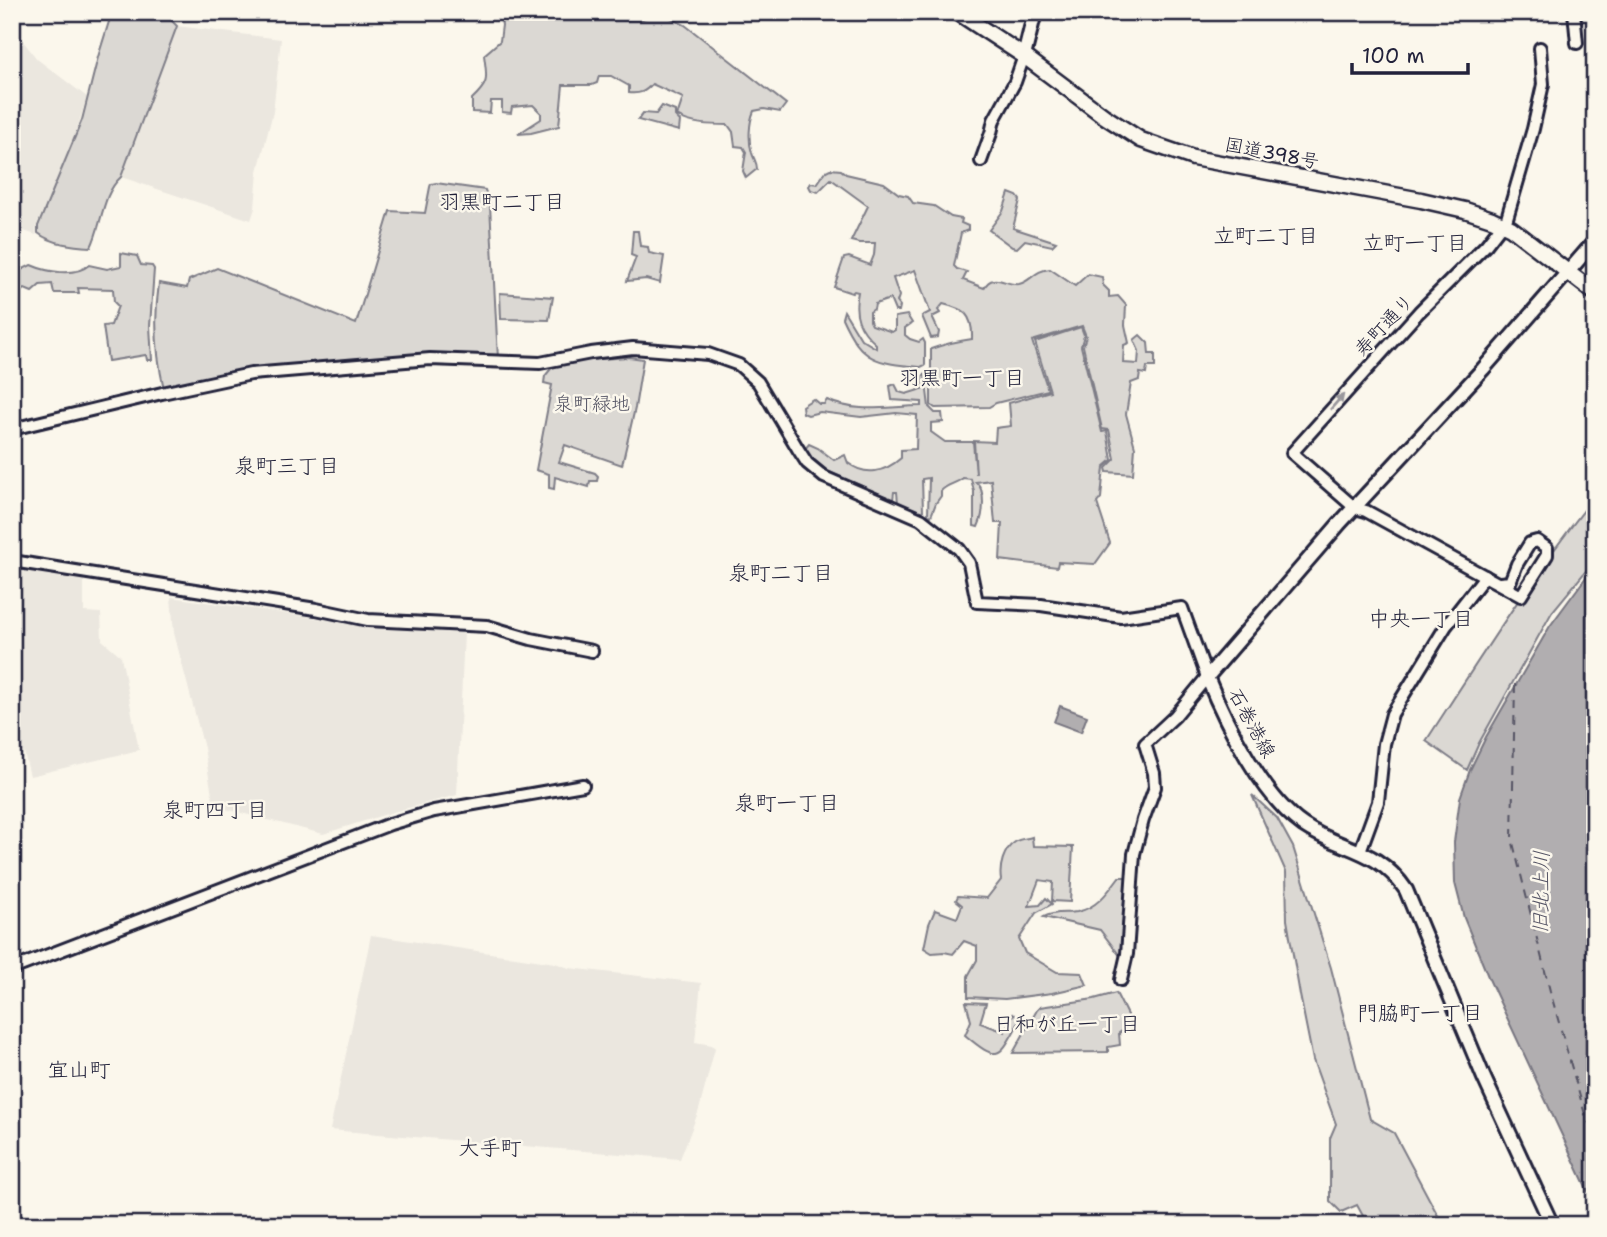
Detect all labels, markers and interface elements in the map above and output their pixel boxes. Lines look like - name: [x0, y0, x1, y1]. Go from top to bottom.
- scale bar: [1352, 32, 1467, 76]
- text: 100 m: [1362, 42, 1425, 70]
- street label: 国道398号: [1223, 132, 1321, 174]
- district label: 羽黒町二丁目: [439, 188, 565, 216]
- district label: 立町二丁目: [1214, 222, 1319, 250]
- district label: 立町一丁目: [1363, 229, 1468, 257]
- street label: 寿町通り: [1349, 289, 1419, 361]
- district label: 羽黒町一丁目: [899, 364, 1025, 392]
- park label: 泉町緑地: [554, 391, 630, 416]
- one-way arrow: [1329, 394, 1345, 411]
- district label: 泉町三丁目: [235, 452, 340, 480]
- district label: 泉町二丁目: [729, 559, 834, 587]
- district label: 中央一丁目: [1369, 605, 1474, 633]
- street label: 石巻港線: [1223, 684, 1281, 762]
- district label: 泉町一丁目: [735, 789, 840, 817]
- district label: 泉町四丁目: [163, 796, 268, 824]
- water label: 旧北上川: [1526, 850, 1556, 934]
- district label: 門脇町一丁目: [1357, 999, 1483, 1027]
- district label: 日和が丘一丁目: [994, 1010, 1141, 1038]
- district label: 宜山町: [48, 1056, 111, 1084]
- district label: 大手町: [459, 1134, 522, 1162]

